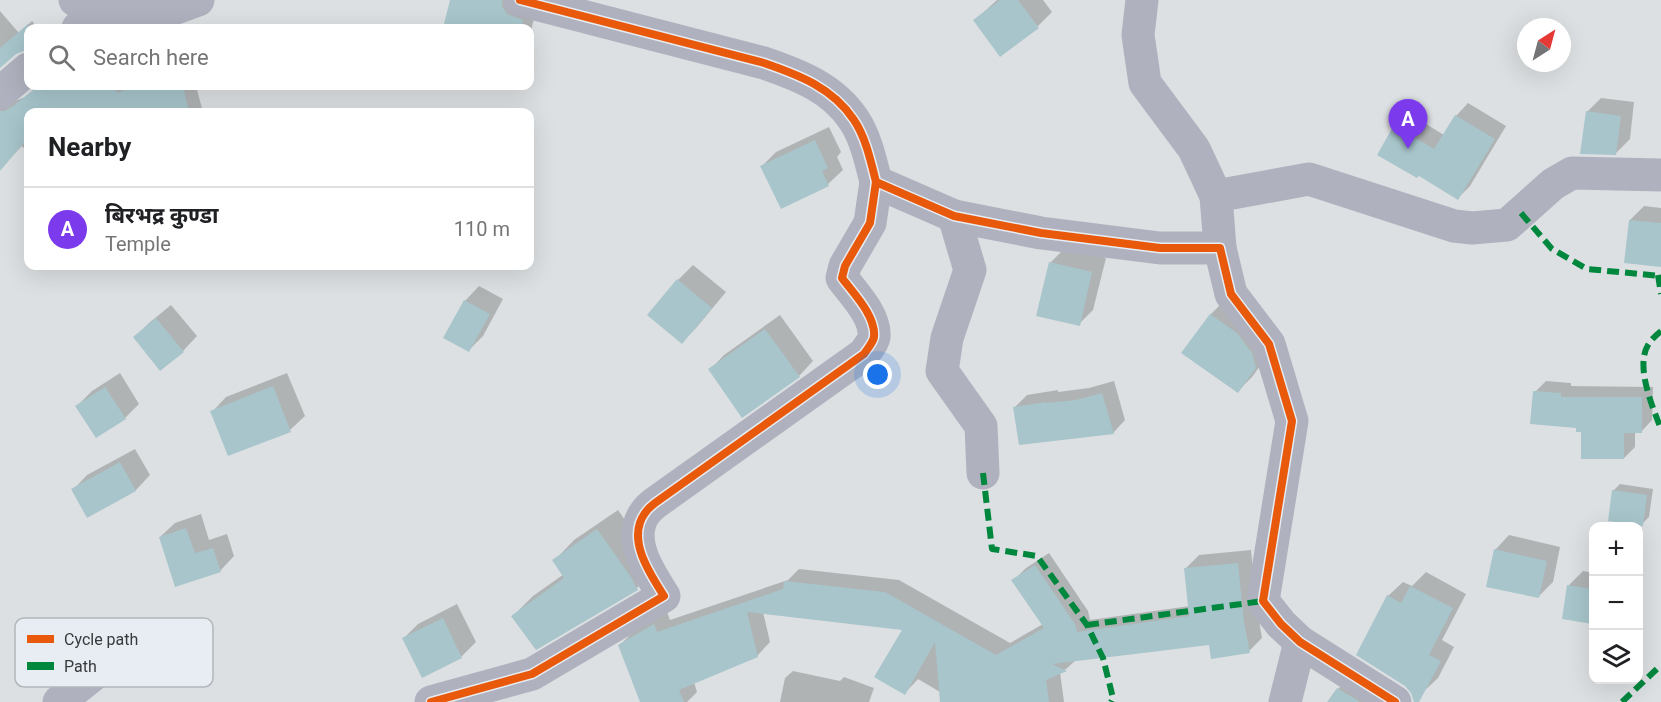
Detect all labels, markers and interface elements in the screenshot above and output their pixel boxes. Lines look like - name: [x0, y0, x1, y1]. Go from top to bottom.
- north arrow: [1517, 18, 1571, 72]
- search box: [24, 24, 534, 90]
- icon: search: [45, 41, 78, 74]
- text: Search here: [93, 45, 209, 70]
- pin: A: [1388, 100, 1428, 149]
- text: Nearby: [48, 132, 131, 162]
- text: बिरभद्र कुण्डा: [105, 203, 219, 228]
- text: A: [61, 217, 74, 241]
- text: 110 m: [454, 217, 510, 241]
- text: Temple: [105, 232, 171, 256]
- your location: [863, 360, 892, 389]
- map controls: [1589, 522, 1643, 684]
- button: +: [1589, 522, 1643, 576]
- button: −: [1589, 576, 1643, 630]
- legend: [15, 618, 213, 687]
- text: Cycle path: [64, 630, 138, 649]
- button: layers: [1589, 630, 1643, 684]
- text: Path: [64, 657, 97, 676]

